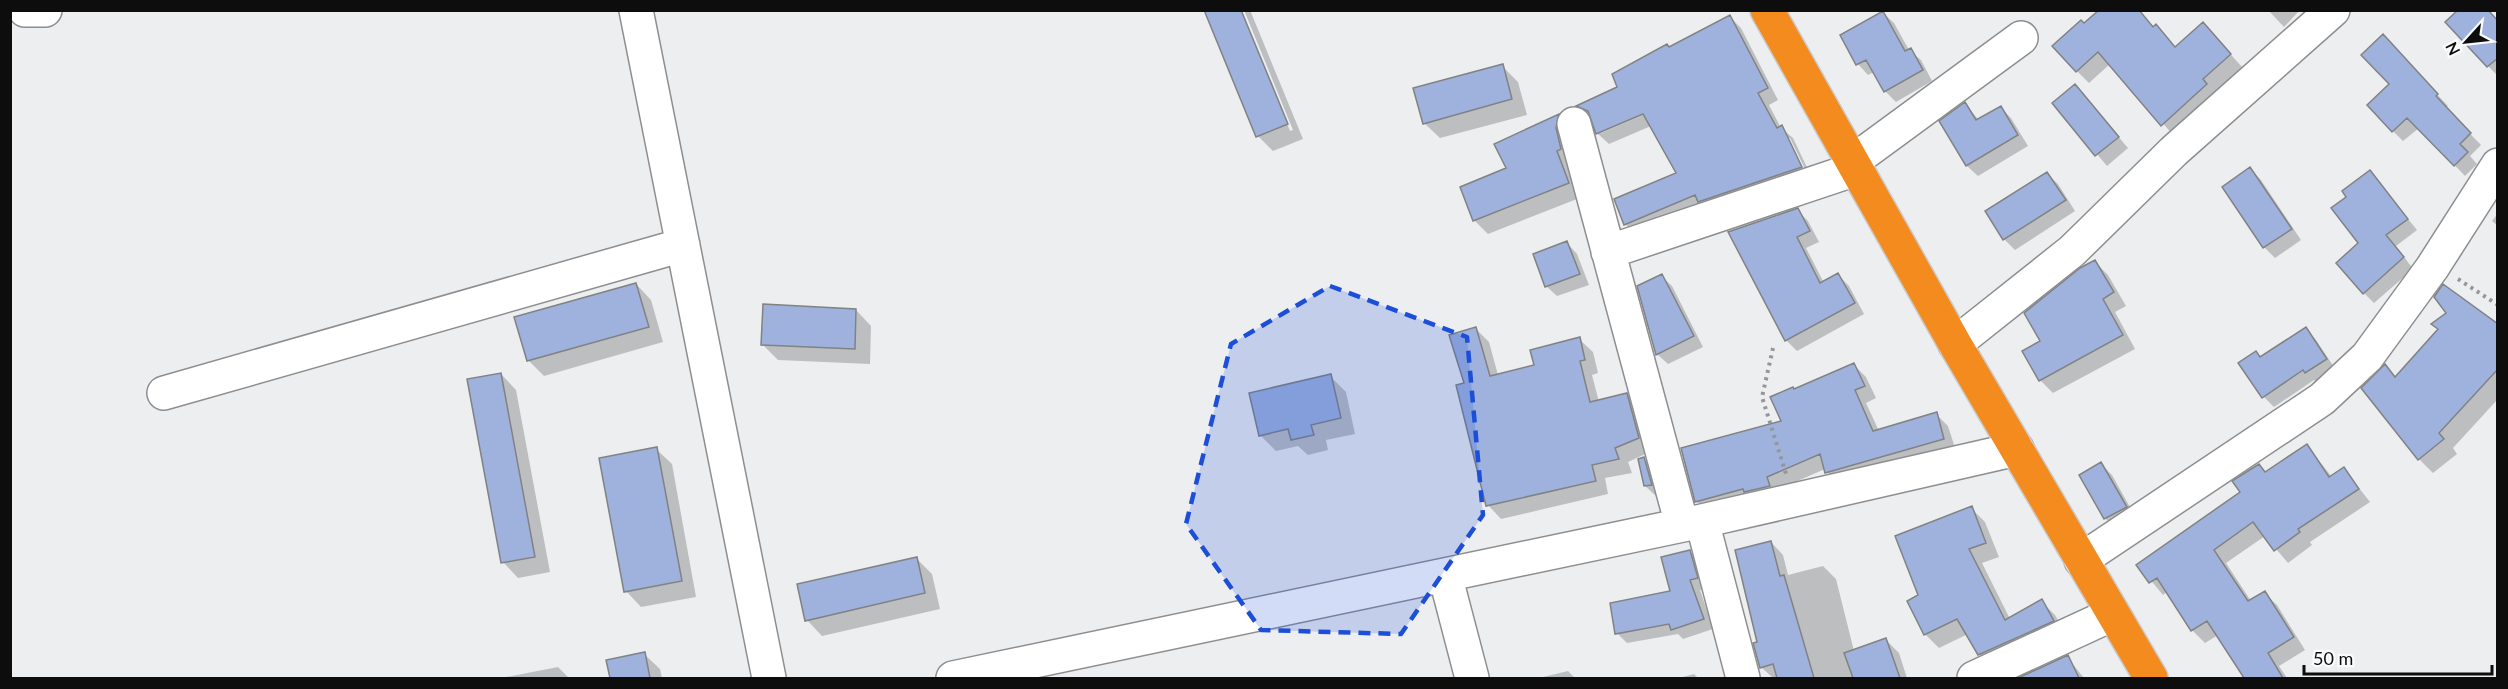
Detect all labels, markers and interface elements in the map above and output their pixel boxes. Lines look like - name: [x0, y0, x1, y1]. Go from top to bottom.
- north arrow: [2436, 12, 2496, 72]
- text: N: [2441, 39, 2463, 59]
- scale bar: [2304, 638, 2492, 676]
- text: 50 m: [2313, 647, 2353, 669]

